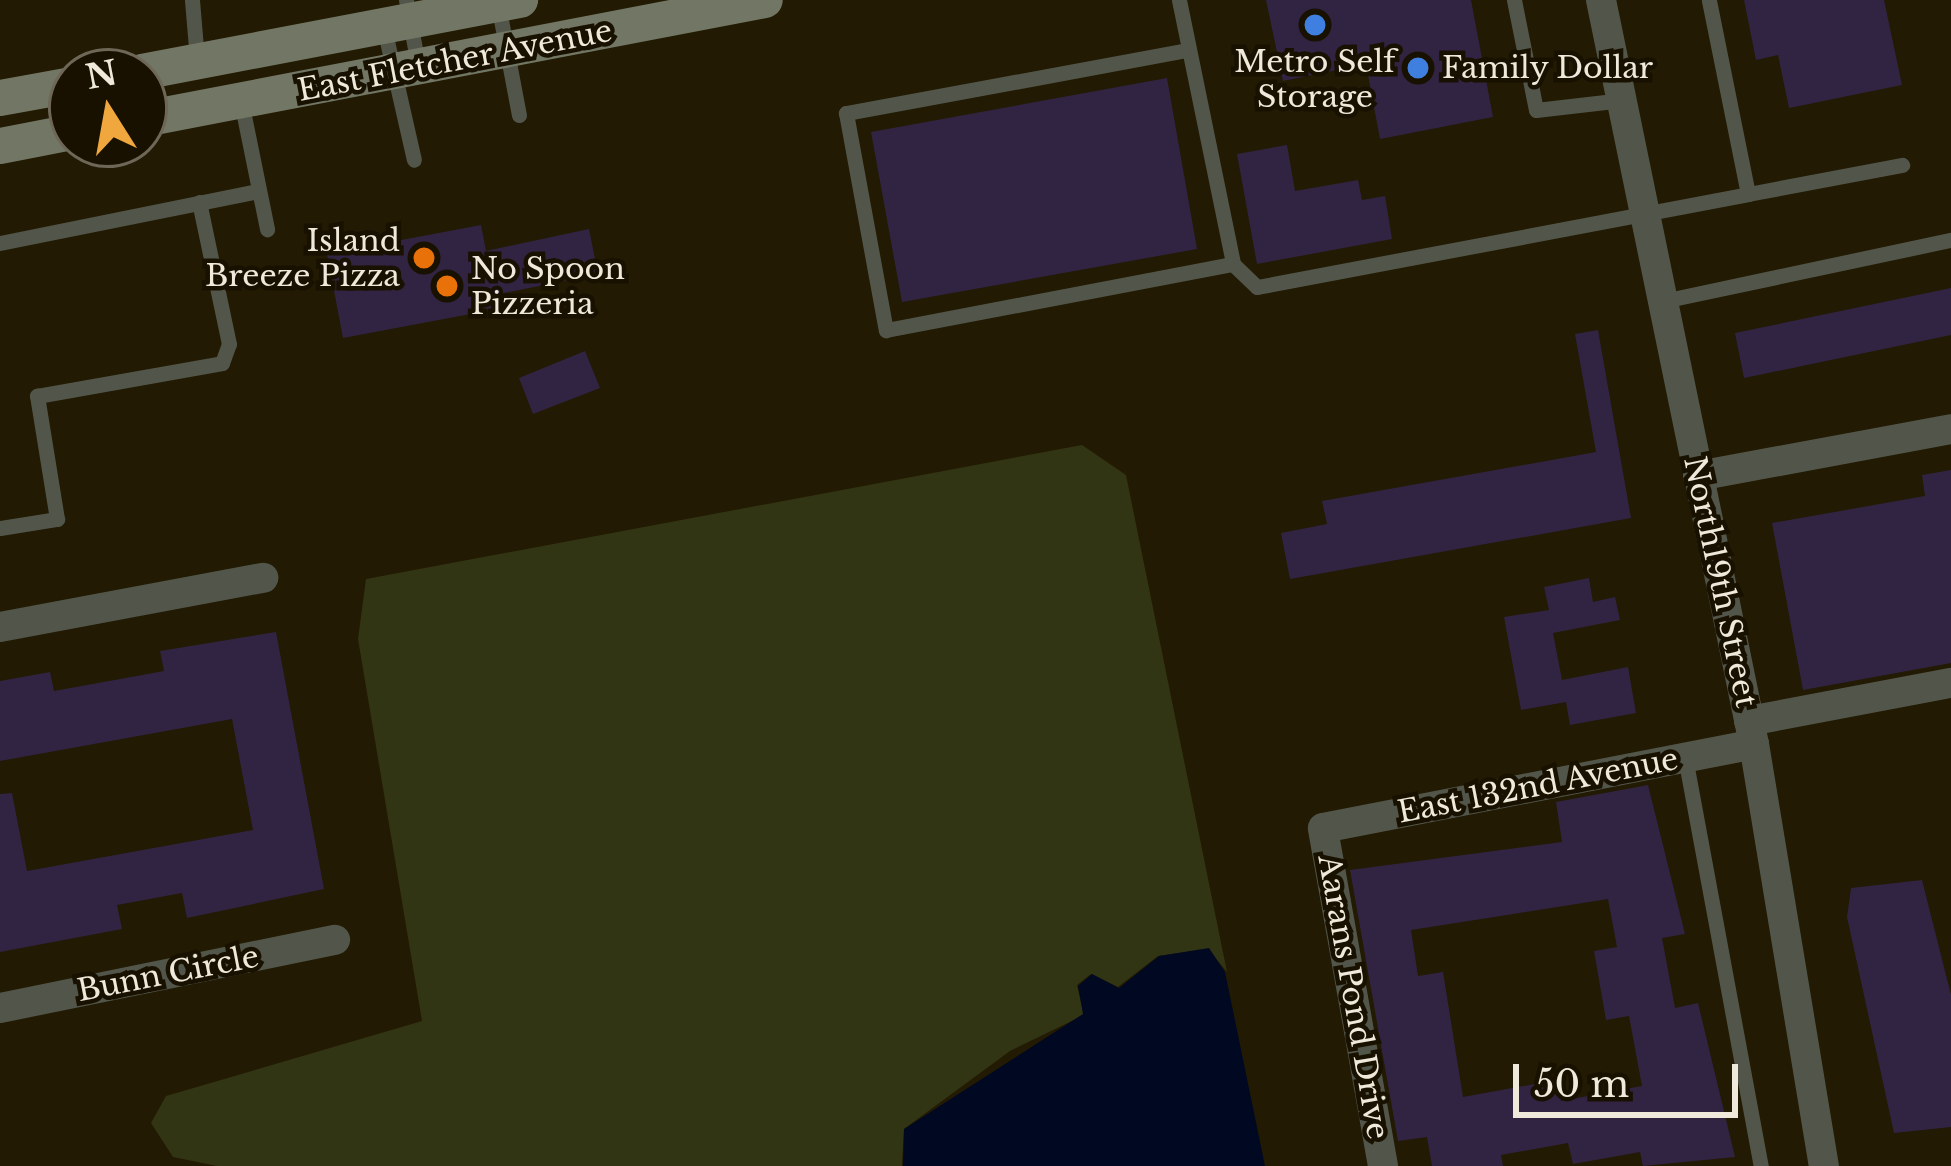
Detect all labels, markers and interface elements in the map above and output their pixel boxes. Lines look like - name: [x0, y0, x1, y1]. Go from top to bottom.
- marker: Metro Self Storage: [1302, 12, 1328, 38]
- street label: East Fletcher Avenue: [294, 13, 616, 109]
- place label: Metro Self Storage: [1234, 44, 1396, 115]
- north arrow: [48, 48, 168, 168]
- place label: Family Dollar: [1442, 50, 1654, 86]
- text: N: [82, 52, 121, 98]
- marker: Family Dollar: [1405, 55, 1431, 81]
- place label: Island Breeze Pizza: [205, 223, 400, 294]
- marker: Island Breeze Pizza: [411, 245, 437, 271]
- place label: No Spoon Pizzeria: [471, 251, 625, 322]
- marker: No Spoon Pizzeria: [434, 273, 460, 299]
- street label: North19th Street: [1676, 453, 1764, 711]
- street label: East 132nd Avenue: [1394, 741, 1682, 831]
- street label: Aarans Pond Drive: [1310, 852, 1396, 1142]
- street label: Bunn Circle: [74, 939, 262, 1009]
- scale bar: [1519, 1040, 1744, 1114]
- text: 50 m: [1534, 1062, 1629, 1107]

